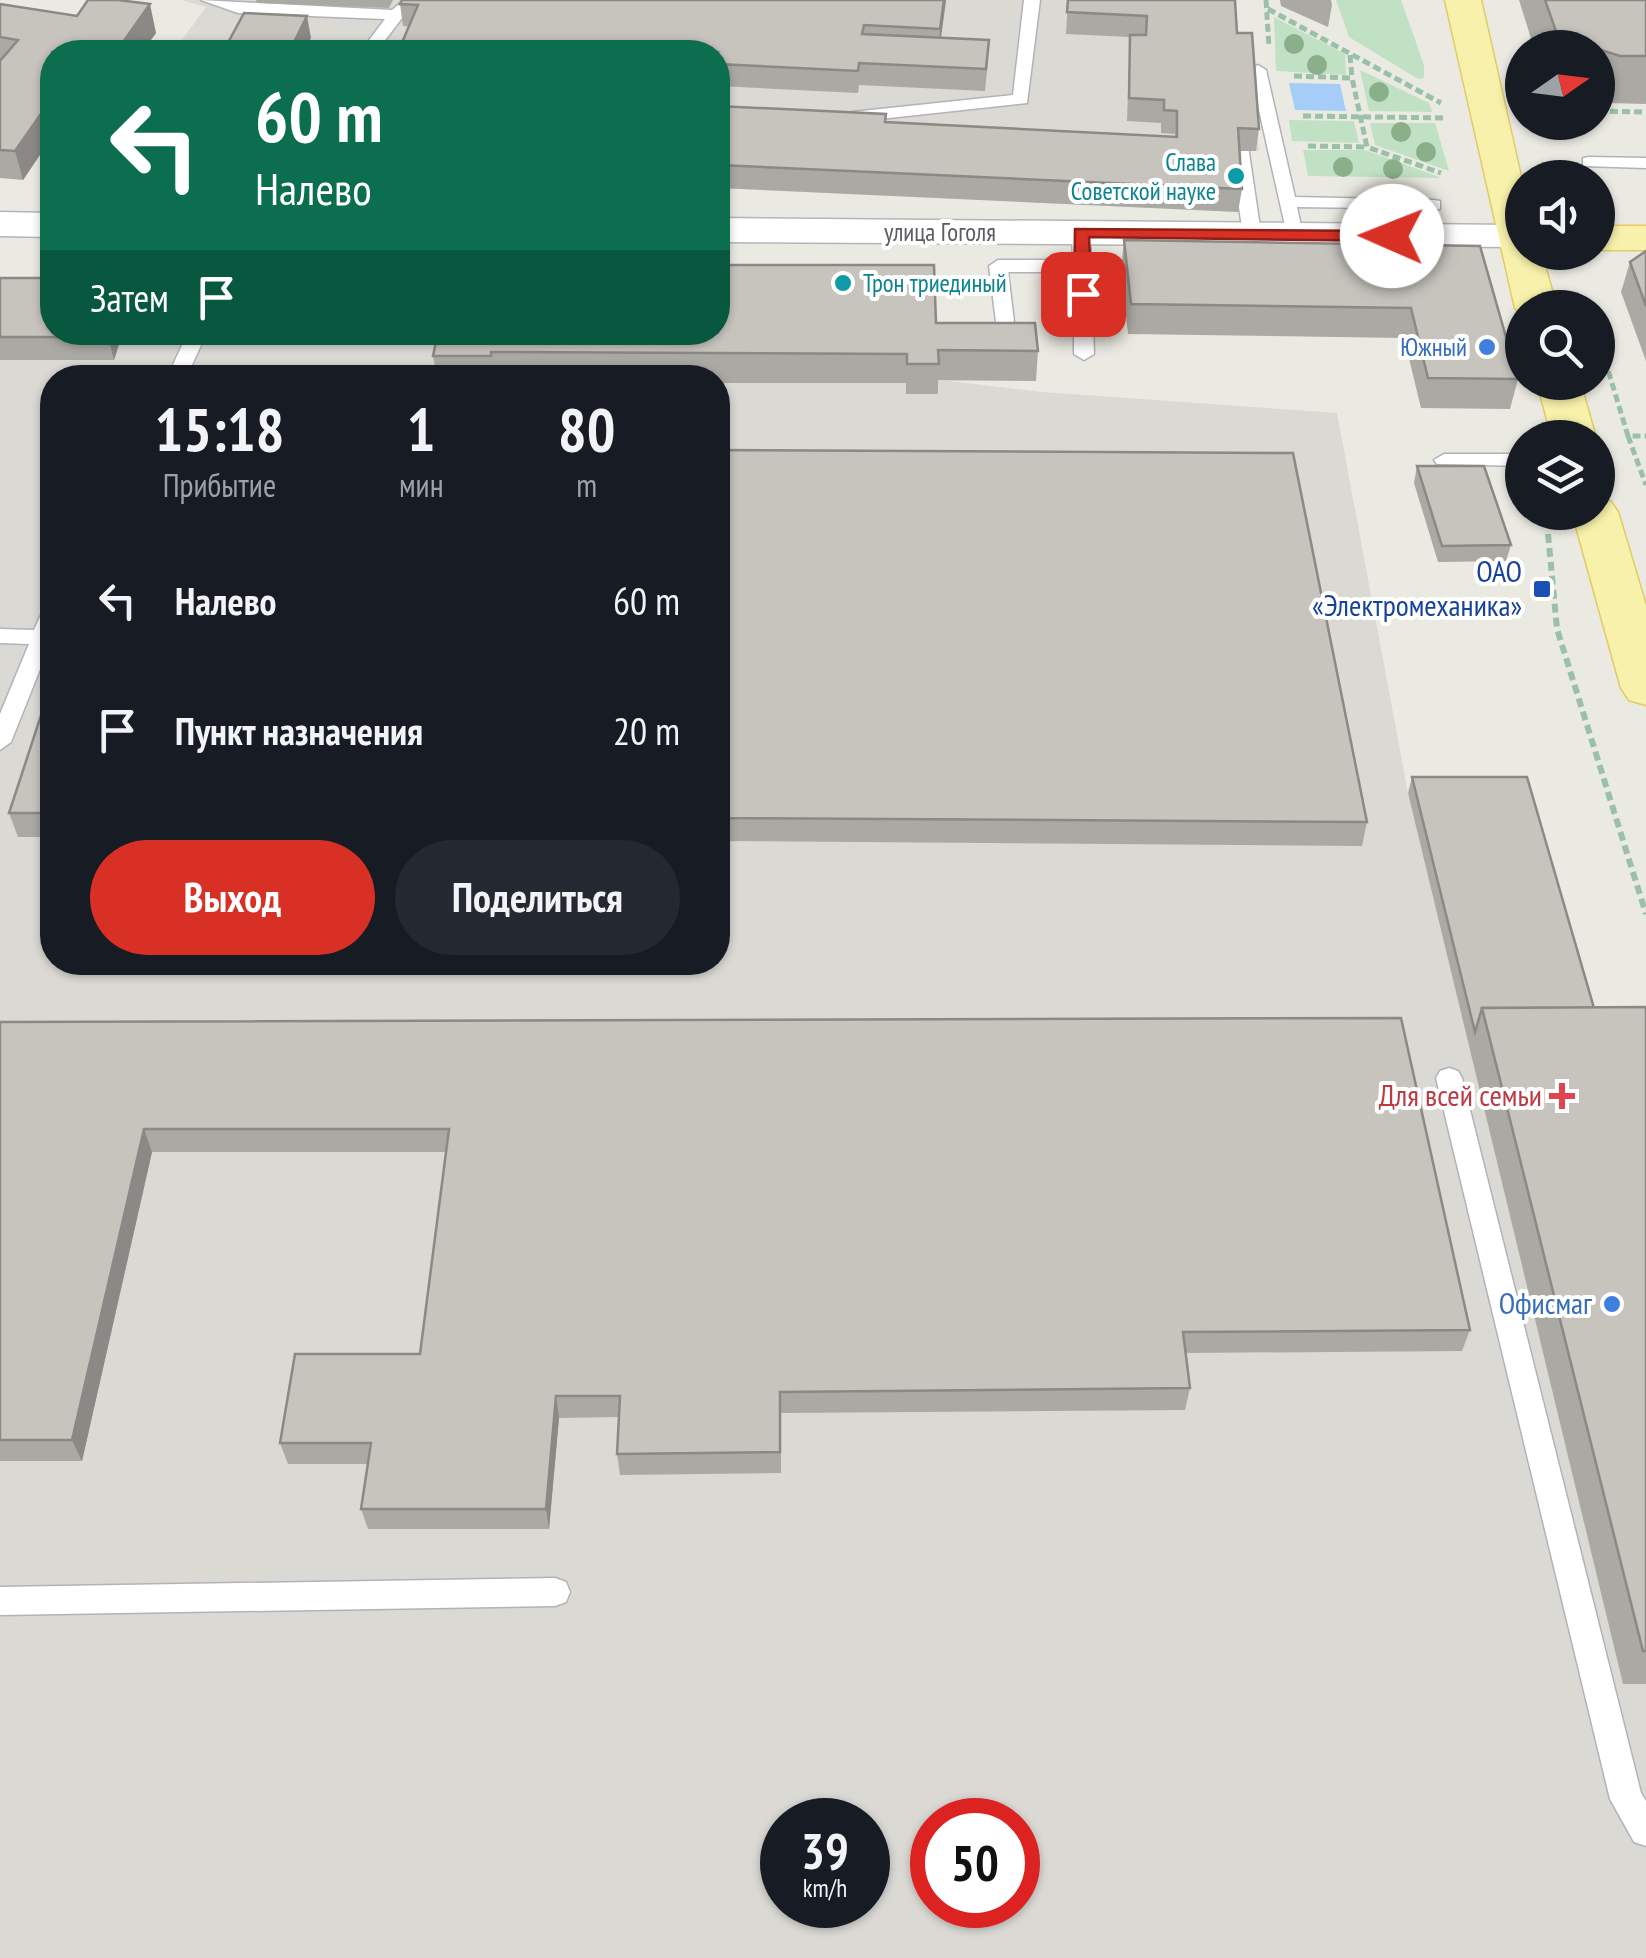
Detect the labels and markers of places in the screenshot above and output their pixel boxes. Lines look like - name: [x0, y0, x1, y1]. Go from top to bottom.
- place label: Слава Советской науке: [1071, 146, 1216, 207]
- marker: Слава Советской науке: [1225, 165, 1247, 187]
- pin: [1041, 252, 1126, 337]
- place label: Трон триединый: [863, 267, 1007, 299]
- marker: Трон триединый: [832, 272, 854, 294]
- place label: Южный: [1400, 331, 1467, 363]
- marker: Южный: [1476, 336, 1498, 358]
- place label: ОАО «Электромеханика»: [1312, 551, 1522, 624]
- marker: ОАО «Электромеханика»: [1531, 578, 1553, 600]
- place label: Для всей семьи: [1379, 1075, 1542, 1114]
- marker: Для всей семьи: [1551, 1085, 1573, 1107]
- place label: Офисмаг: [1499, 1283, 1592, 1322]
- marker: Офисмаг: [1601, 1293, 1623, 1315]

